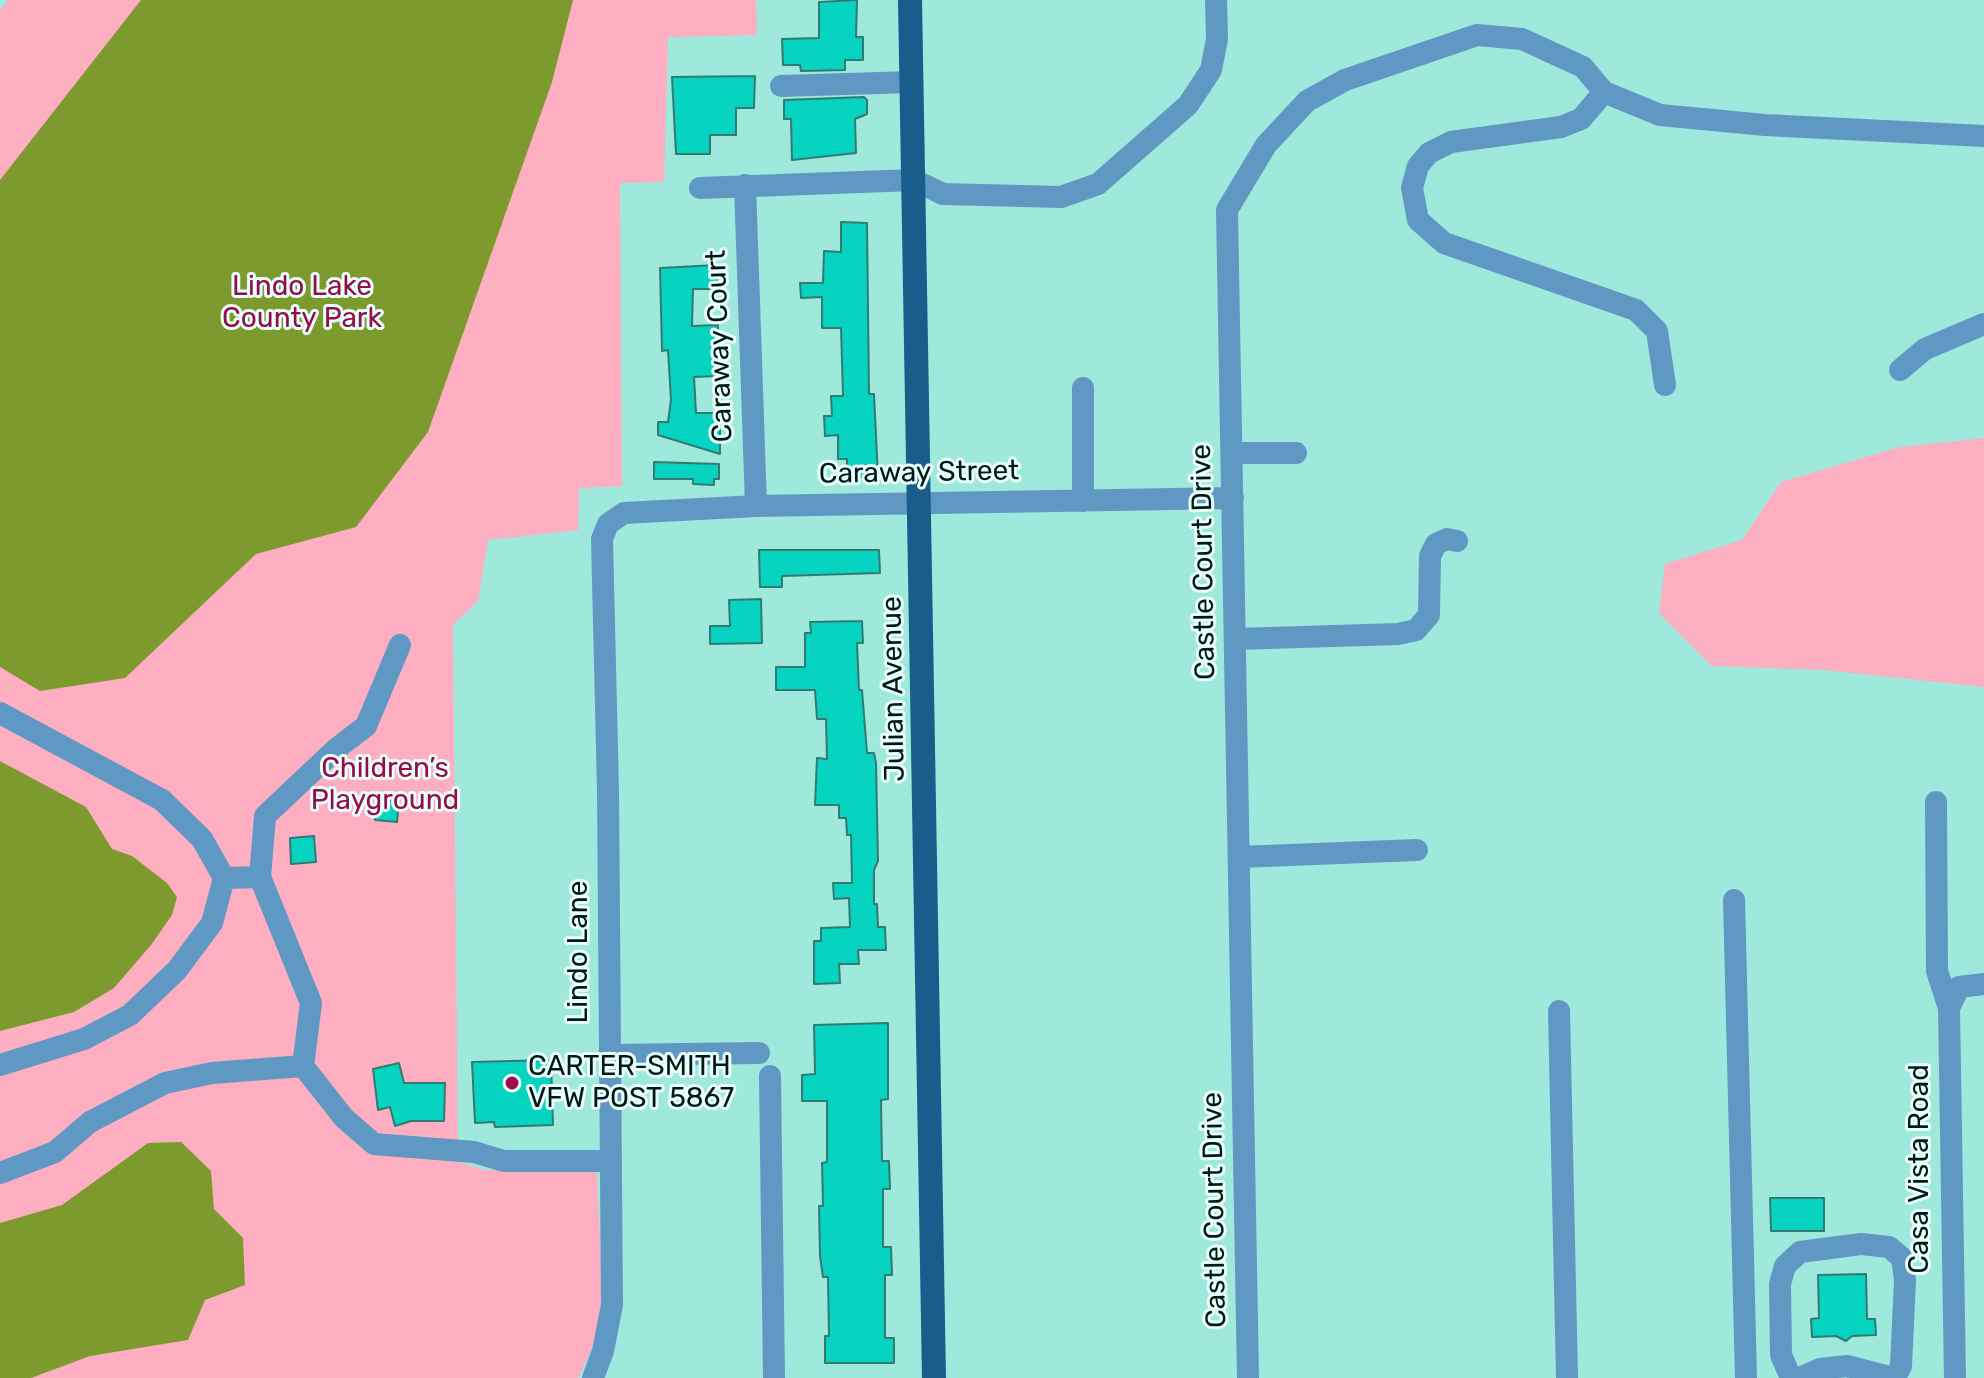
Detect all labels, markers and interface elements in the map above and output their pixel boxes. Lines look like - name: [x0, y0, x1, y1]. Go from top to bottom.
- street label: Caraway Court: [700, 249, 740, 443]
- park label: Lindo Lake County Park: [222, 270, 382, 336]
- street label: Castle Court Drive: [1185, 444, 1223, 680]
- street label: Caraway Street: [819, 454, 1019, 492]
- street label: Julian Avenue: [876, 596, 912, 782]
- park label: Children’s Playground: [311, 752, 459, 818]
- street label: Lindo Lane: [562, 881, 596, 1023]
- place label: CARTER-SMITH VFW POST 5867: [528, 1050, 734, 1116]
- street label: Casa Vista Road: [1903, 1064, 1937, 1274]
- marker: CARTER-SMITH VFW POST 5867: [503, 1074, 521, 1092]
- street label: Castle Court Drive: [1196, 1092, 1234, 1328]

